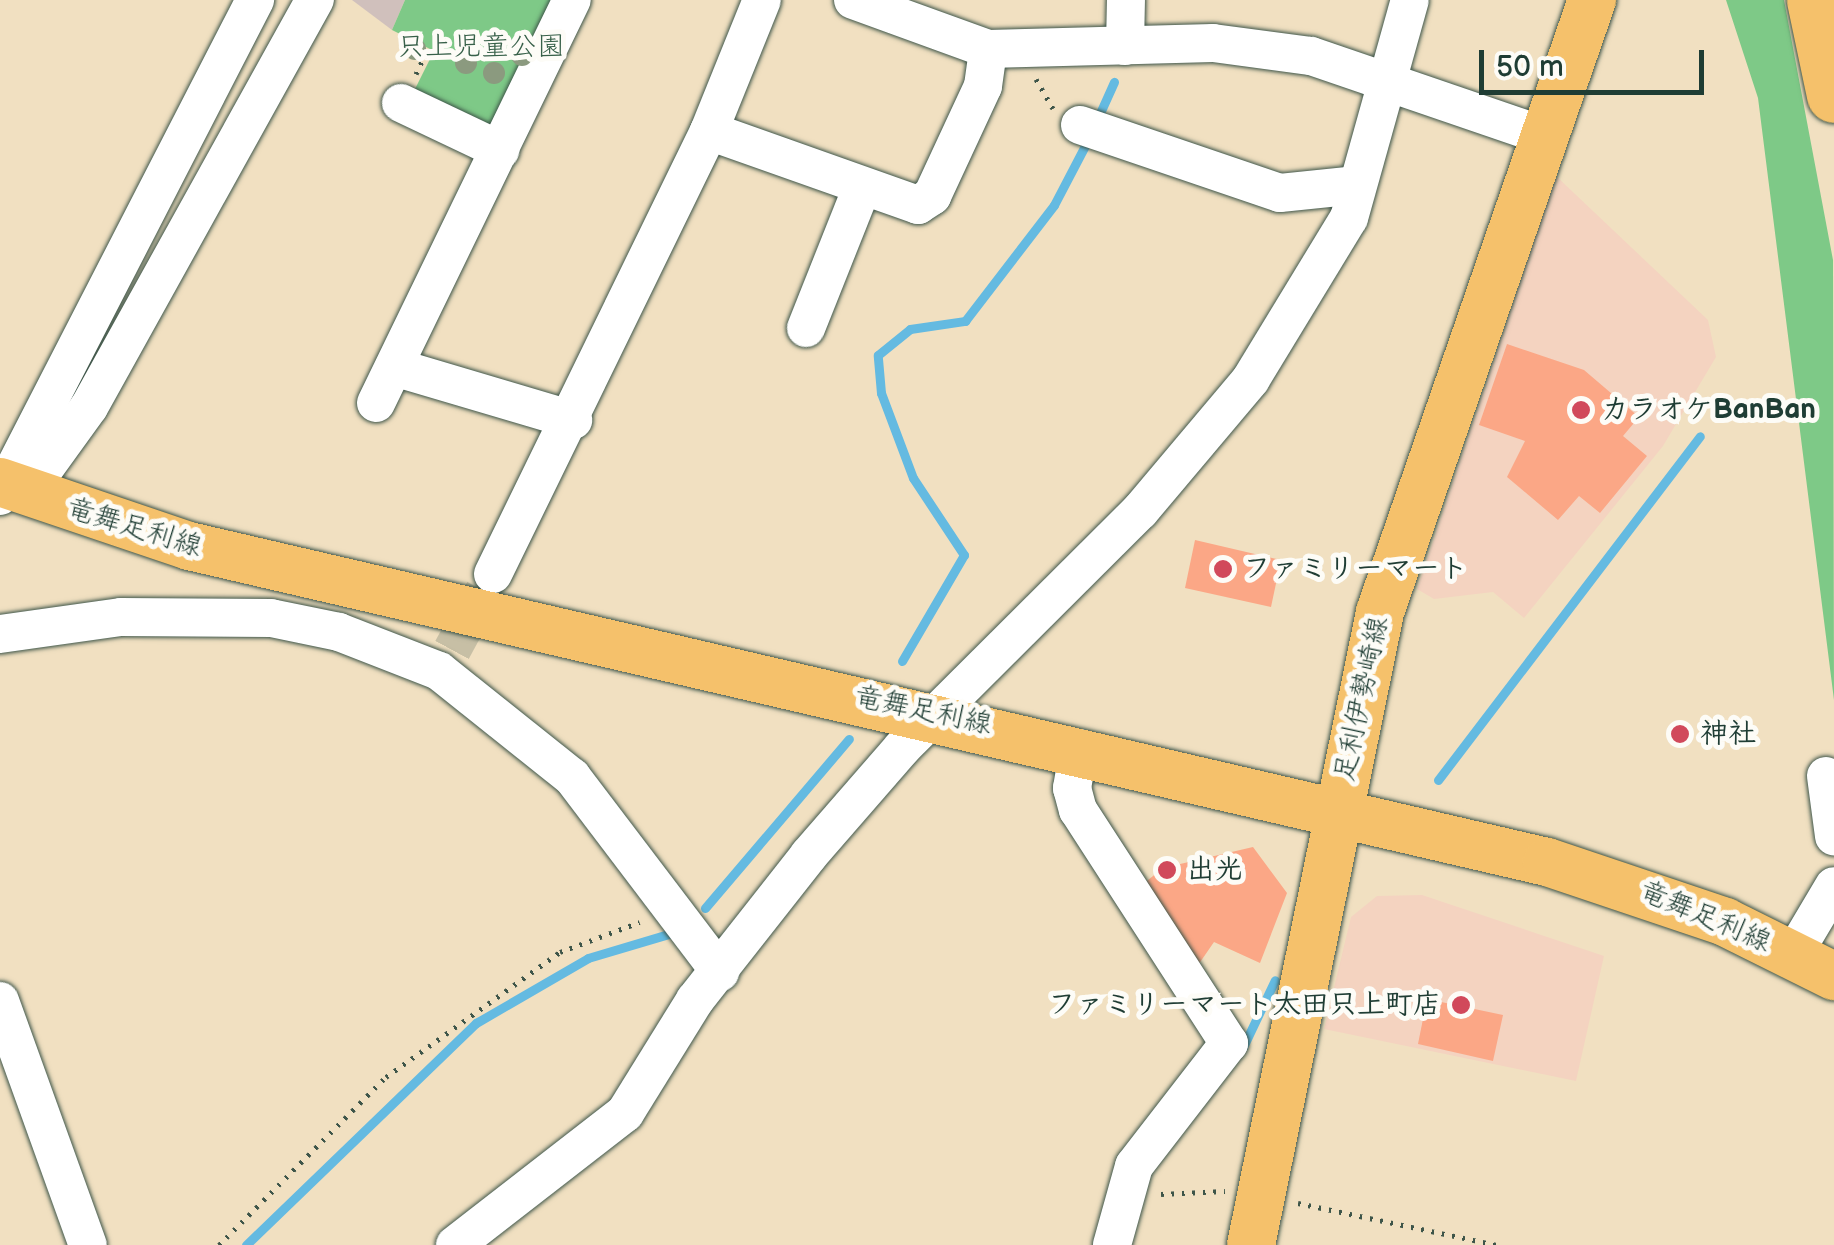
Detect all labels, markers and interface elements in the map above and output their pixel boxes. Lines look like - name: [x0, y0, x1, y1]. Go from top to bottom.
- park label: 只上児童公園: [397, 30, 565, 64]
- scale bar: [1484, 30, 1709, 92]
- text: 50 m: [1496, 49, 1564, 85]
- place label: カラオケBanBan: [1601, 393, 1816, 427]
- marker: カラオケBanBan: [1570, 399, 1592, 421]
- street label: 竜舞足利線: [62, 491, 206, 565]
- place label: ファミリーマート: [1243, 552, 1467, 586]
- marker: ファミリーマート: [1212, 558, 1234, 580]
- street label: 足利伊勢崎線: [1328, 613, 1396, 785]
- street label: 竜舞足利線: [851, 680, 995, 742]
- place label: 神社: [1700, 717, 1756, 751]
- marker: 神社: [1669, 723, 1691, 745]
- place label: 出光: [1187, 853, 1243, 887]
- marker: 出光: [1156, 859, 1178, 881]
- street label: 竜舞足利線: [1634, 874, 1776, 960]
- place label: ファミリーマート太田只上町店: [1049, 988, 1441, 1022]
- marker: ファミリーマート太田只上町店: [1450, 994, 1472, 1016]

